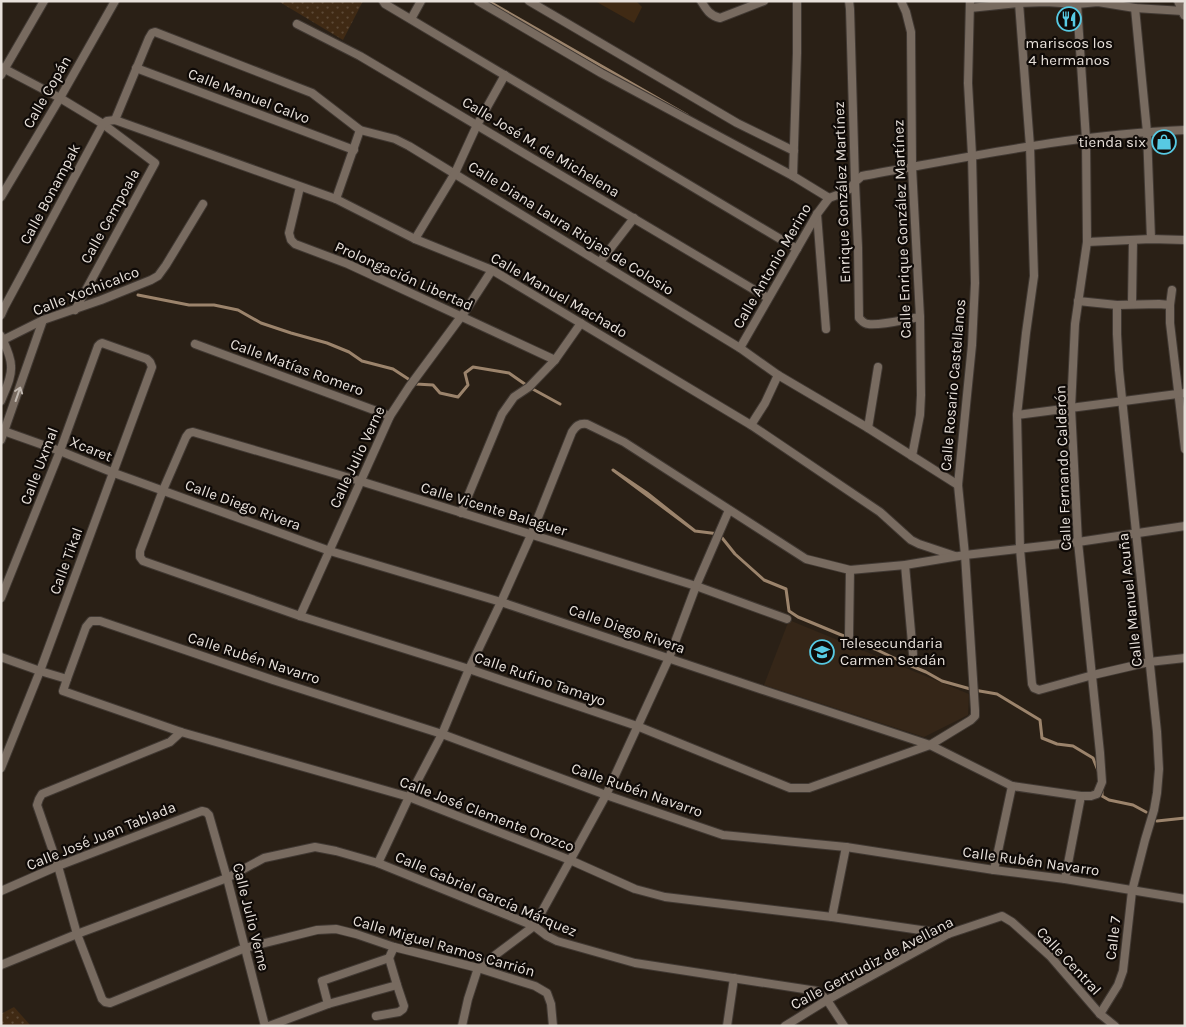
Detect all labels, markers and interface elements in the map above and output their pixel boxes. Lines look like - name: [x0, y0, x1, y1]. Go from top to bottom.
- restaurant icon: mariscos los 4 hermanos: [1056, 6, 1082, 32]
- place label: mariscos los 4 hermanos: [1025, 34, 1113, 69]
- street label: Calle Copán: [19, 53, 75, 131]
- street label: Calle Manuel Calvo: [186, 64, 312, 128]
- street label: Calle José M. de Michelena: [459, 93, 623, 201]
- street label: Enrique González Martínez: [830, 101, 854, 283]
- street label: Calle Enrique González Martínez: [889, 119, 915, 339]
- shop icon: tienda six: [1151, 129, 1177, 155]
- place label: tienda six: [1078, 133, 1146, 151]
- street label: Calle Bonampak: [16, 141, 84, 247]
- street label: Calle Diana Laura Riojas de Colosio: [465, 157, 677, 299]
- street label: Calle Cempoala: [76, 165, 144, 267]
- street label: Calle Antonio Merino: [729, 200, 815, 332]
- street label: Prolongación Libertad: [332, 237, 476, 315]
- street label: Calle Manuel Machado: [487, 249, 631, 341]
- street label: Calle Xochicalco: [30, 262, 142, 320]
- street label: Calle Rosario Castellanos: [937, 298, 969, 472]
- street label: Calle Matías Romero: [228, 334, 366, 400]
- street label: Calle Fernando Calderón: [1051, 385, 1075, 551]
- one-way arrow: [14, 387, 23, 402]
- street label: Calle Julio Verne: [325, 403, 389, 511]
- street label: Calle Uxmal: [16, 425, 62, 507]
- street label: Xcaret: [67, 432, 115, 466]
- street label: Calle Diego Rivera: [183, 476, 303, 534]
- street label: Calle Vicente Balaguer: [419, 478, 570, 540]
- street label: Calle Tikal: [46, 525, 86, 597]
- street label: Calle Manuel Acuña: [1114, 532, 1146, 668]
- street label: Calle Diego Rivera: [566, 601, 688, 657]
- street label: Calle Rubén Navarro: [186, 628, 322, 688]
- place label: Telesecundaria Carmen Serdán: [840, 634, 946, 669]
- school or university icon: Telesecundaria Carmen Serdán: [809, 639, 835, 665]
- street label: Calle Rufino Tamayo: [472, 648, 608, 710]
- street label: Calle Rubén Navarro: [569, 759, 705, 821]
- street label: Calle José Clemente Orozco: [397, 772, 577, 856]
- street label: Calle José Juan Tablada: [24, 798, 178, 874]
- street label: Calle Rubén Navarro: [961, 842, 1101, 880]
- street label: Calle Gabriel García Márquez: [392, 847, 580, 941]
- street label: Calle Julio Verne: [229, 861, 273, 973]
- street label: Calle Miguel Ramos Carrión: [351, 911, 537, 981]
- street label: Calle Gertrudiz de Avellana: [788, 912, 956, 1014]
- street label: Calle 7: [1101, 915, 1125, 961]
- street label: Calle Central: [1033, 923, 1105, 999]

